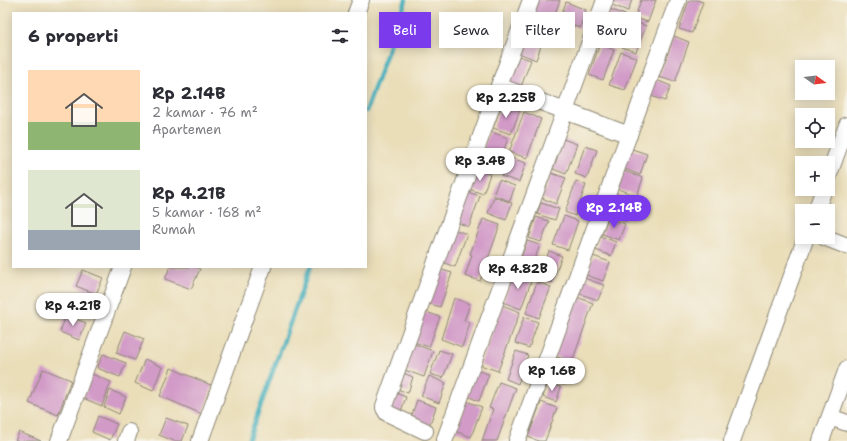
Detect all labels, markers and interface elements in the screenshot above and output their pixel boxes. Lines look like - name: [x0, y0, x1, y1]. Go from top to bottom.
- chip: Beli: [379, 12, 431, 48]
- chip: Sewa: [439, 12, 503, 48]
- chip: Filter: [511, 12, 575, 48]
- chip: Baru: [583, 12, 641, 48]
- text: 6 properti: [28, 25, 118, 47]
- icon: filters: [329, 25, 351, 47]
- north arrow: [795, 60, 835, 100]
- map controls: [795, 60, 835, 244]
- text: Rp 2.14B: [152, 82, 225, 104]
- pin: Rp 2.25B: [465, 85, 547, 119]
- icon: home: [60, 86, 108, 134]
- text: Rp 2.25B: [476, 89, 536, 106]
- text: 2 kamar · 76 m²: [152, 104, 258, 121]
- button: locate: [795, 108, 835, 148]
- text: Apartemen: [152, 121, 221, 138]
- pin: Rp 3.4B: [443, 148, 517, 182]
- text: Rp 3.4B: [455, 152, 505, 169]
- button: +: [795, 156, 835, 196]
- text: Rp 4.21B: [152, 182, 226, 204]
- icon: home: [60, 186, 108, 234]
- pin: Rp 2.14B: [573, 195, 655, 229]
- text: Rp 2.14B: [586, 199, 642, 216]
- text: 5 kamar · 168 m²: [152, 204, 262, 221]
- button: −: [795, 204, 835, 244]
- text: Rumah: [152, 221, 196, 238]
- pin: Rp 4.82B: [477, 256, 559, 290]
- text: Rp 4.82B: [488, 260, 548, 277]
- pin: Rp 4.21B: [32, 293, 114, 327]
- text: Rp 4.21B: [45, 297, 101, 314]
- pin: Rp 1.6B: [515, 358, 589, 392]
- text: Rp 1.6B: [528, 362, 576, 379]

